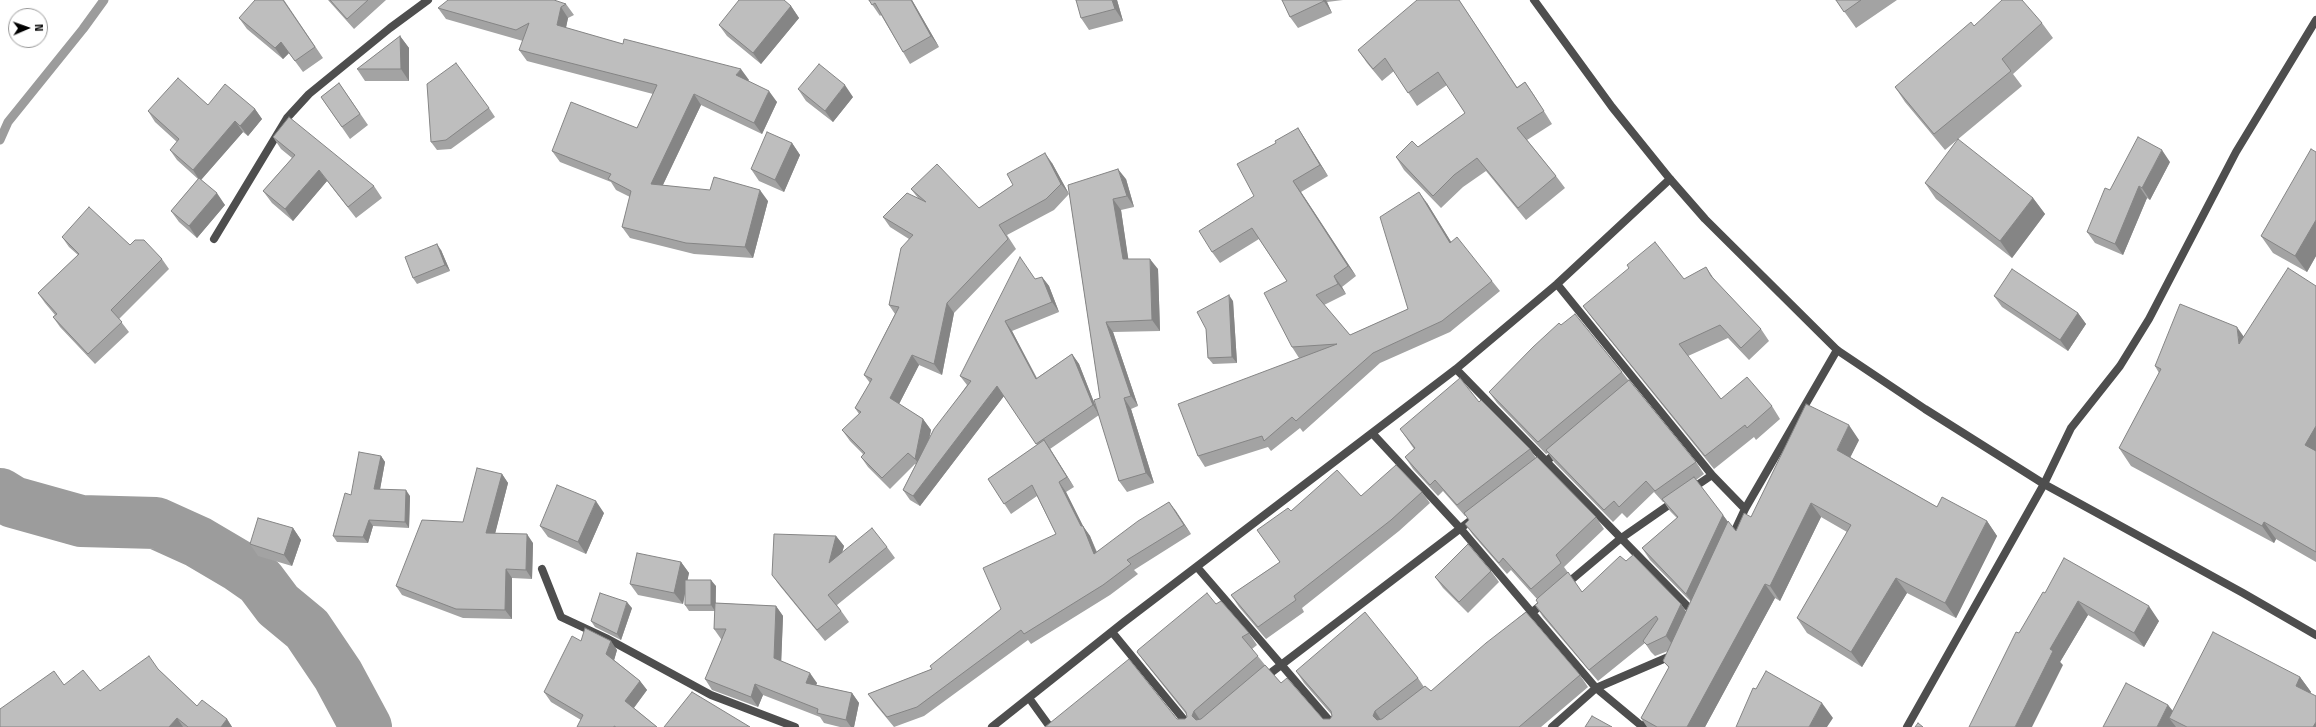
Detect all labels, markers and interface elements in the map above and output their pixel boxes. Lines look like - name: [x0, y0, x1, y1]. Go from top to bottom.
- north arrow: [8, 8, 48, 48]
- text: N: [31, 24, 47, 32]

